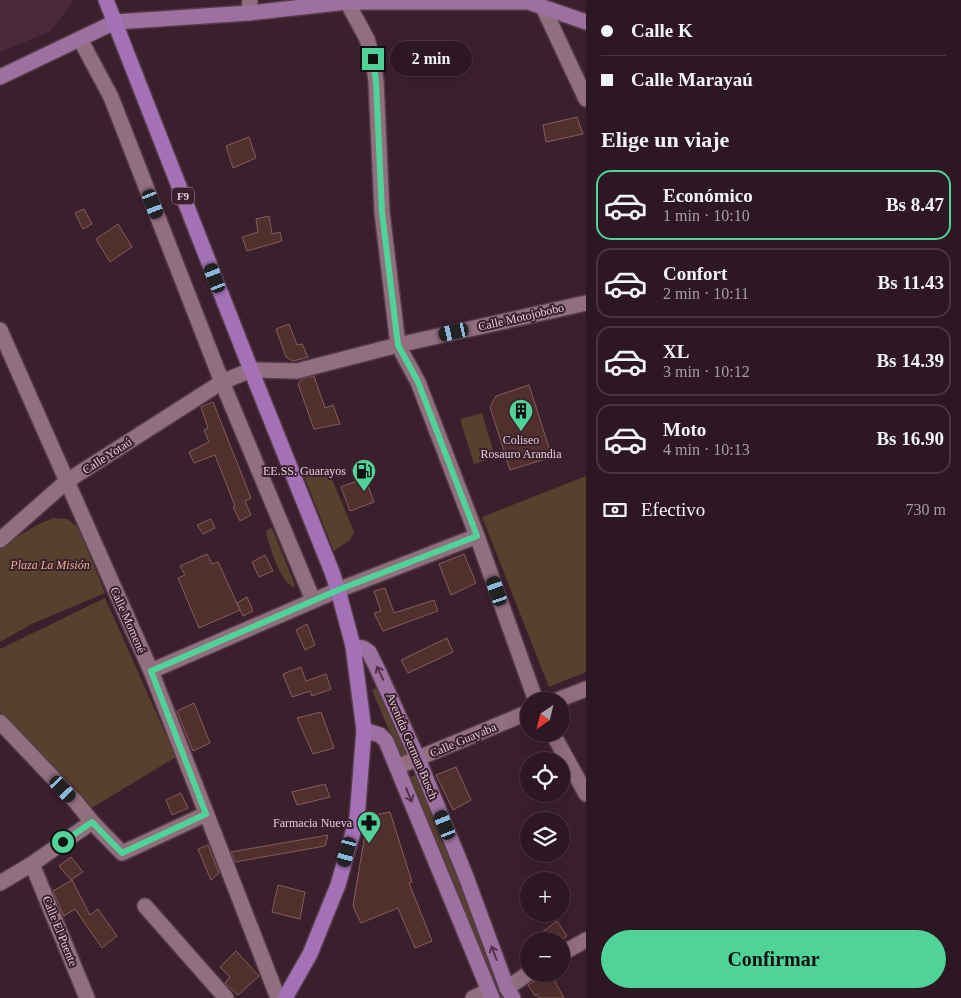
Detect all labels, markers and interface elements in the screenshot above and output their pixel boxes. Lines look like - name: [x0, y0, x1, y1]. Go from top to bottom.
- text: Calle K: [631, 20, 693, 41]
- callout: 2 min: [390, 42, 473, 76]
- route end: [362, 48, 384, 70]
- text: 2 min: [412, 50, 450, 67]
- text: Calle Marayaú: [631, 69, 753, 90]
- text: Elige un viaje: [601, 127, 729, 152]
- icon: car: [603, 183, 648, 228]
- text: Económico: [663, 185, 753, 206]
- car: [140, 187, 165, 221]
- road number: F9: [172, 188, 194, 205]
- text: Bs 8.47: [886, 194, 944, 215]
- text: 1 min · 10:10: [663, 207, 750, 224]
- car: [202, 261, 227, 295]
- icon: car: [603, 261, 648, 306]
- text: Confort: [663, 263, 727, 284]
- text: Bs 11.43: [877, 272, 944, 293]
- text: 2 min · 10:11: [663, 285, 749, 302]
- street label: Calle Motojobobo: [477, 300, 565, 334]
- car: [437, 321, 470, 343]
- icon: car: [603, 339, 648, 384]
- text: XL: [663, 341, 689, 362]
- text: Bs 14.39: [876, 350, 944, 371]
- text: 3 min · 10:12: [663, 363, 750, 380]
- building icon: Coliseo Rosauro Arandia: [508, 398, 534, 432]
- icon: car: [603, 417, 648, 462]
- text: Moto: [663, 419, 706, 440]
- text: Bs 16.90: [876, 428, 944, 449]
- place label: Coliseo Rosauro Arandia: [481, 433, 562, 461]
- street label: Calle Yotaú: [80, 435, 134, 477]
- text: 4 min · 10:13: [663, 441, 750, 458]
- fuel station icon: EE.SS. Guarayos: [351, 458, 377, 492]
- place label: EE.SS. Guarayos: [263, 464, 346, 478]
- icon: cash: [601, 496, 629, 524]
- text: Efectivo: [641, 499, 705, 520]
- text: 730 m: [906, 501, 946, 518]
- park label: Plaza La Misión: [9, 558, 90, 572]
- car: [485, 574, 508, 608]
- street label: Calle Momené: [107, 585, 149, 655]
- one-way arrow: [374, 666, 384, 681]
- street label: Avenida German Busch: [383, 691, 441, 801]
- north arrow: [520, 692, 570, 742]
- map controls: [520, 692, 570, 982]
- street label: Calle Guayaba: [428, 719, 499, 760]
- button: locate: [520, 752, 570, 802]
- car: [47, 773, 78, 805]
- one-way arrow: [404, 787, 414, 802]
- car: [432, 808, 457, 842]
- pharmacy icon: Farmacia Nueva: [356, 810, 382, 844]
- button: layers: [520, 812, 570, 862]
- place label: Farmacia Nueva: [273, 816, 353, 830]
- route start: [52, 831, 74, 853]
- car: [335, 836, 358, 868]
- button: +: [520, 872, 570, 922]
- street label: Calle El Puente: [40, 894, 80, 968]
- button: Confirmar: [601, 930, 946, 988]
- button: −: [520, 932, 570, 982]
- one-way arrow: [489, 946, 498, 961]

